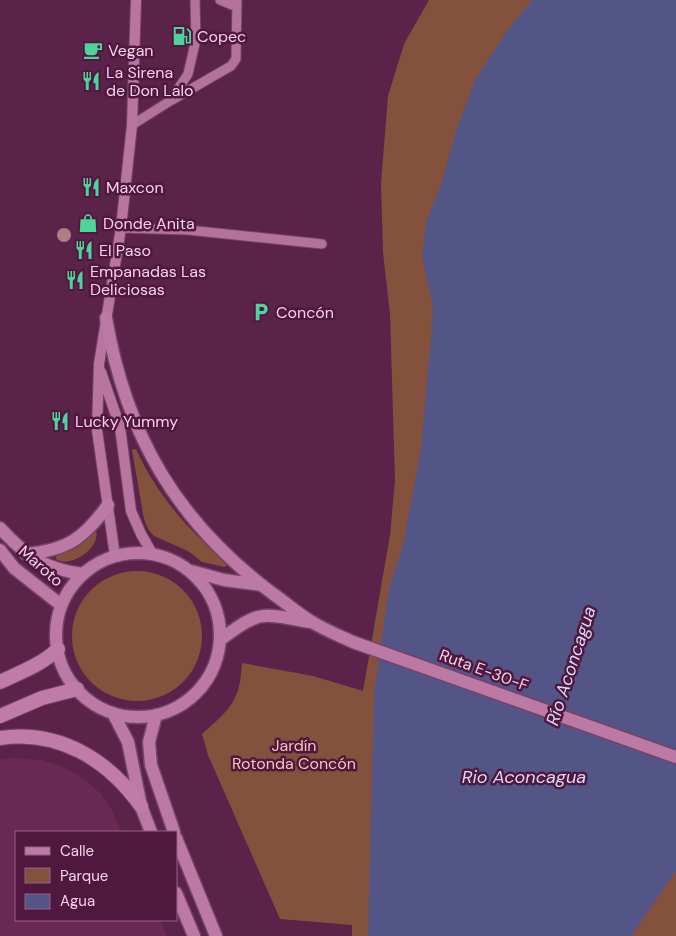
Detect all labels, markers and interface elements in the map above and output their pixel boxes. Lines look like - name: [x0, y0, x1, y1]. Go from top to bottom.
- fuel station icon: Copec: [171, 25, 193, 47]
- place label: Copec: [197, 26, 246, 47]
- cafe icon: Vegan: [82, 39, 104, 61]
- place label: Vegan: [108, 40, 154, 61]
- place label: La Sirena de Don Lalo: [106, 62, 194, 101]
- restaurant icon: La Sirena de Don Lalo: [80, 70, 102, 92]
- restaurant icon: Maxcon: [80, 176, 102, 198]
- place label: Maxcon: [106, 177, 164, 198]
- shop icon: Donde Anita: [77, 212, 99, 234]
- place label: Donde Anita: [103, 213, 195, 234]
- restaurant icon: El Paso: [73, 239, 95, 261]
- place label: El Paso: [99, 240, 151, 261]
- place label: Empanadas Las Deliciosas: [90, 261, 206, 300]
- restaurant icon: Empanadas Las Deliciosas: [64, 269, 86, 291]
- parking icon: Concón: [250, 301, 272, 323]
- place label: Concón: [276, 302, 334, 323]
- restaurant icon: Lucky Yummy: [49, 410, 71, 432]
- place label: Lucky Yummy: [75, 411, 178, 432]
- street label: Maroto: [14, 541, 68, 591]
- water label: Río Aconcagua: [540, 603, 602, 729]
- street label: Ruta E-30-F: [437, 644, 532, 696]
- park label: Jardín Rotonda Concón: [232, 735, 356, 774]
- water label: Rio Aconcagua: [462, 765, 586, 789]
- legend: [15, 831, 178, 921]
- text: Calle: [60, 841, 94, 861]
- text: Parque: [60, 866, 108, 886]
- text: Agua: [60, 891, 95, 911]

